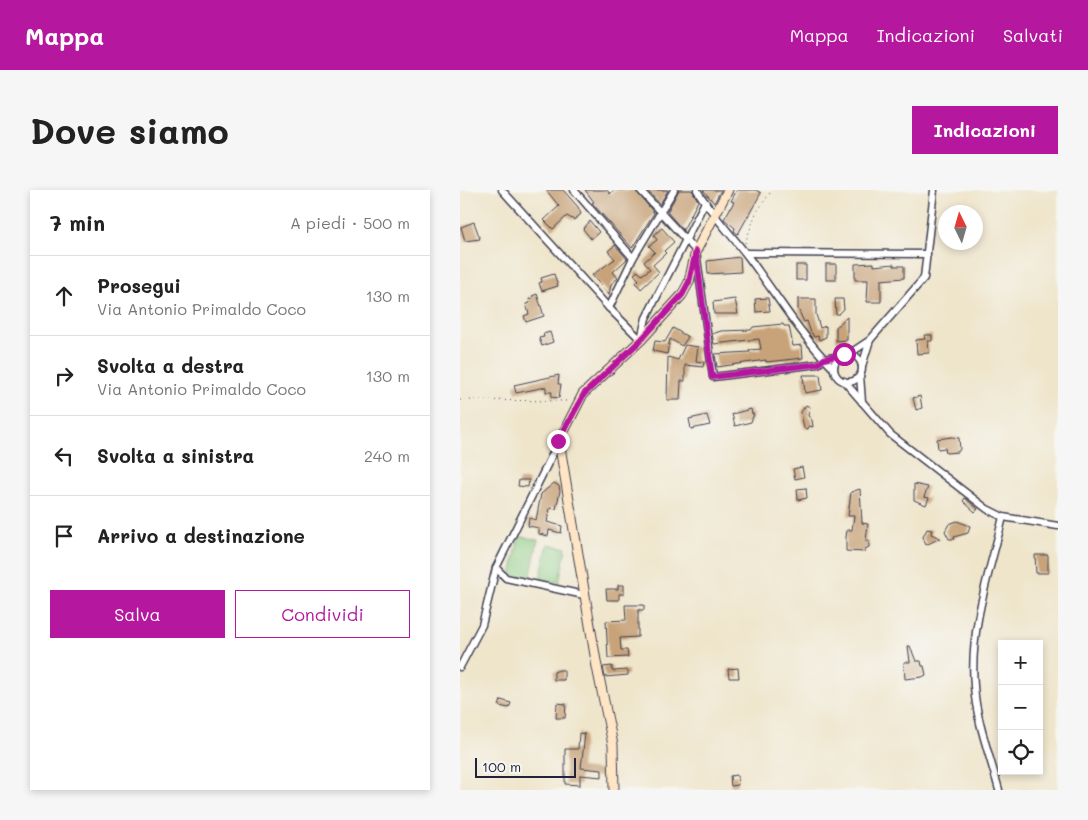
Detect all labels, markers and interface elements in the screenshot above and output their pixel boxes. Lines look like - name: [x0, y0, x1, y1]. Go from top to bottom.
- text: Mappa: [25, 20, 104, 51]
- text: Mappa: [790, 23, 849, 47]
- text: Indicazioni: [877, 23, 975, 47]
- text: Salvati: [1003, 23, 1063, 47]
- button: Indicazioni: [912, 106, 1058, 154]
- text: Dove siamo: [30, 107, 229, 153]
- north arrow: [938, 205, 983, 250]
- text: 7 min: [50, 209, 105, 236]
- text: A piedi · 500 m: [290, 212, 410, 233]
- text: Prosegui: [97, 273, 181, 298]
- icon: ahead: [50, 282, 78, 310]
- text: 130 m: [366, 285, 410, 306]
- text: Via Antonio Primaldo Coco: [97, 298, 306, 319]
- route start: [833, 343, 856, 366]
- text: Svolta a destra: [97, 353, 244, 378]
- icon: right: [50, 362, 78, 390]
- text: 130 m: [366, 365, 410, 386]
- text: Via Antonio Primaldo Coco: [97, 378, 306, 399]
- route end: [547, 430, 570, 453]
- icon: left: [50, 442, 78, 470]
- text: Svolta a sinistra: [97, 443, 254, 468]
- text: 240 m: [364, 445, 410, 466]
- icon: arrive: [50, 522, 78, 550]
- text: Arrivo a destinazione: [97, 523, 305, 548]
- button: Salva: [50, 590, 225, 638]
- button: Condividi: [235, 590, 410, 638]
- map controls: [998, 640, 1043, 775]
- button: +: [998, 640, 1043, 685]
- button: −: [998, 685, 1043, 730]
- button: locate: [998, 730, 1043, 775]
- scale bar: [475, 755, 576, 778]
- text: 100 m: [482, 757, 521, 776]

